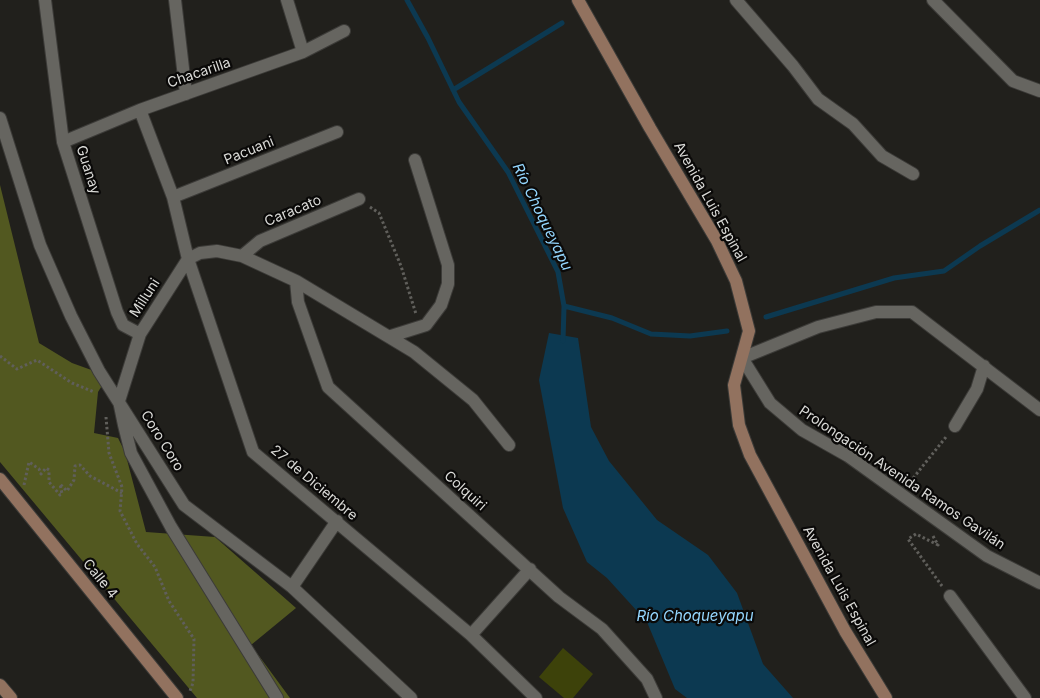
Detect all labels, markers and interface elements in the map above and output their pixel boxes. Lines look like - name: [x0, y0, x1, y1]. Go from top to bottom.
- street label: Chacarilla: [165, 54, 233, 92]
- street label: Pacuani: [221, 133, 277, 169]
- street label: Avenida Luis Espinal: [670, 139, 750, 265]
- street label: Guanay: [72, 143, 104, 197]
- water label: Río Choqueyapu: [508, 160, 576, 274]
- street label: Caracato: [262, 192, 324, 230]
- street label: Milluni: [126, 275, 164, 321]
- street label: Prolongación Avenida Ramos Gavilán: [796, 403, 1008, 553]
- street label: Coro Coro: [137, 408, 187, 474]
- street label: 27 de Diciembre: [267, 442, 361, 524]
- street label: Colquiri: [440, 468, 490, 514]
- street label: Avenida Luis Espinal: [799, 523, 879, 649]
- street label: Calle 4: [79, 556, 121, 602]
- water label: Río Choqueyapu: [636, 607, 754, 625]

